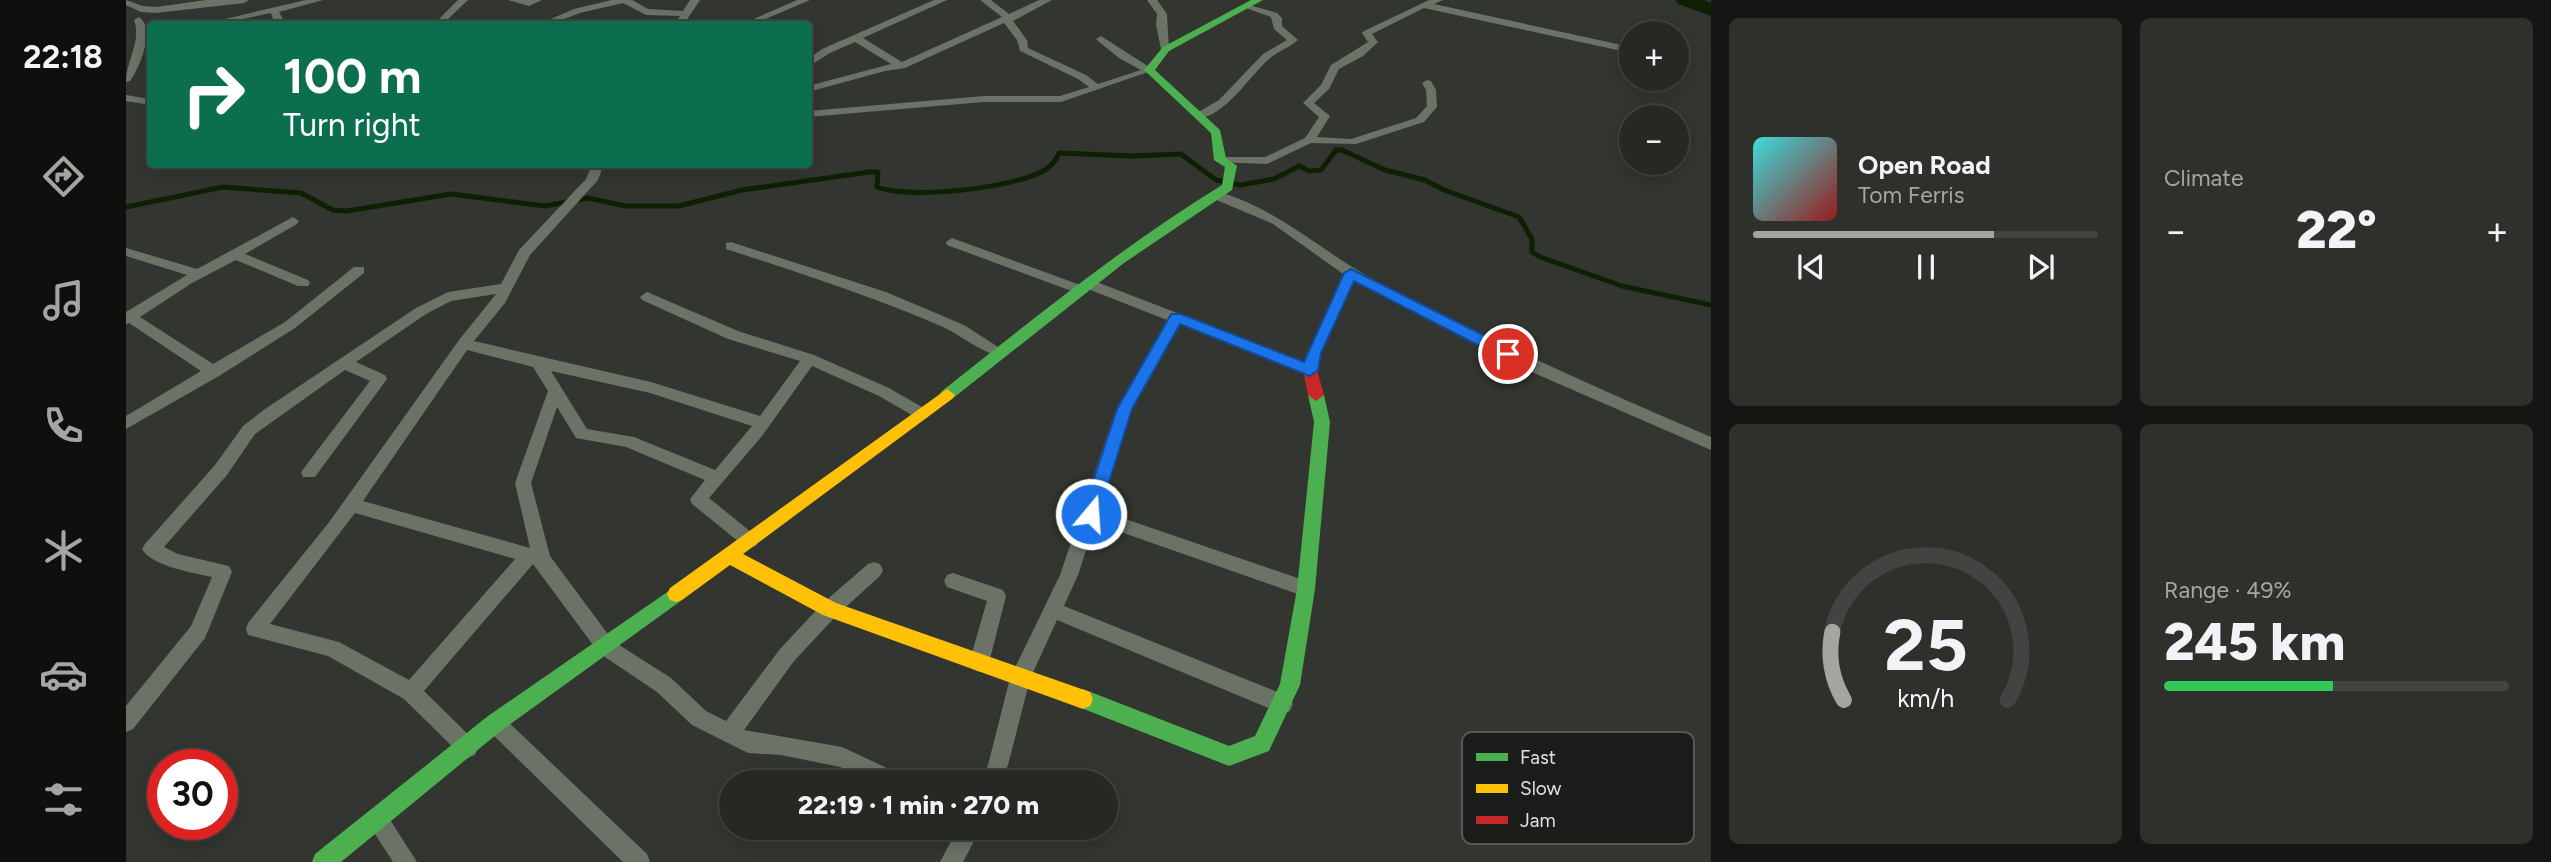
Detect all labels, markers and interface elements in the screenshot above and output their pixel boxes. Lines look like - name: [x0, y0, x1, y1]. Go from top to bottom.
- map controls: [1619, 21, 1689, 175]
- button: +: [1619, 21, 1689, 91]
- text: 22:18: [23, 38, 103, 76]
- text: 100 m: [283, 46, 422, 105]
- icon: right: [168, 49, 259, 140]
- button: −: [1619, 105, 1689, 175]
- text: Turn right: [283, 106, 421, 144]
- text: Open Road: [1858, 149, 1991, 181]
- icon: directions: [39, 152, 88, 201]
- text: Climate: [2164, 164, 2243, 192]
- text: Tom Ferris: [1858, 181, 1964, 209]
- text: 22°: [2296, 199, 2377, 261]
- text: −: [2164, 208, 2188, 254]
- text: +: [2485, 208, 2509, 254]
- icon: previous: [1792, 248, 1830, 286]
- icon: pause: [1907, 248, 1945, 286]
- icon: next: [2022, 248, 2060, 286]
- icon: music: [39, 276, 88, 325]
- pin: [1478, 324, 1538, 384]
- icon: arrive: [1489, 335, 1527, 373]
- icon: phone: [39, 401, 88, 450]
- position arrow: [1054, 477, 1128, 551]
- icon: climate: [39, 526, 88, 575]
- text: Range · 49%: [2164, 576, 2292, 604]
- text: 25: [1883, 601, 1968, 688]
- text: 245 km: [2164, 611, 2345, 673]
- icon: car: [39, 650, 88, 699]
- text: km/h: [1897, 683, 1954, 713]
- legend: [1462, 732, 1694, 844]
- text: Fast: [1520, 746, 1556, 769]
- speed limit sign: 30: [147, 749, 238, 840]
- icon: filters: [39, 775, 88, 824]
- text: Slow: [1520, 777, 1562, 800]
- text: 22:19 · 1 min · 270 m: [798, 789, 1039, 821]
- text: Jam: [1520, 809, 1556, 832]

